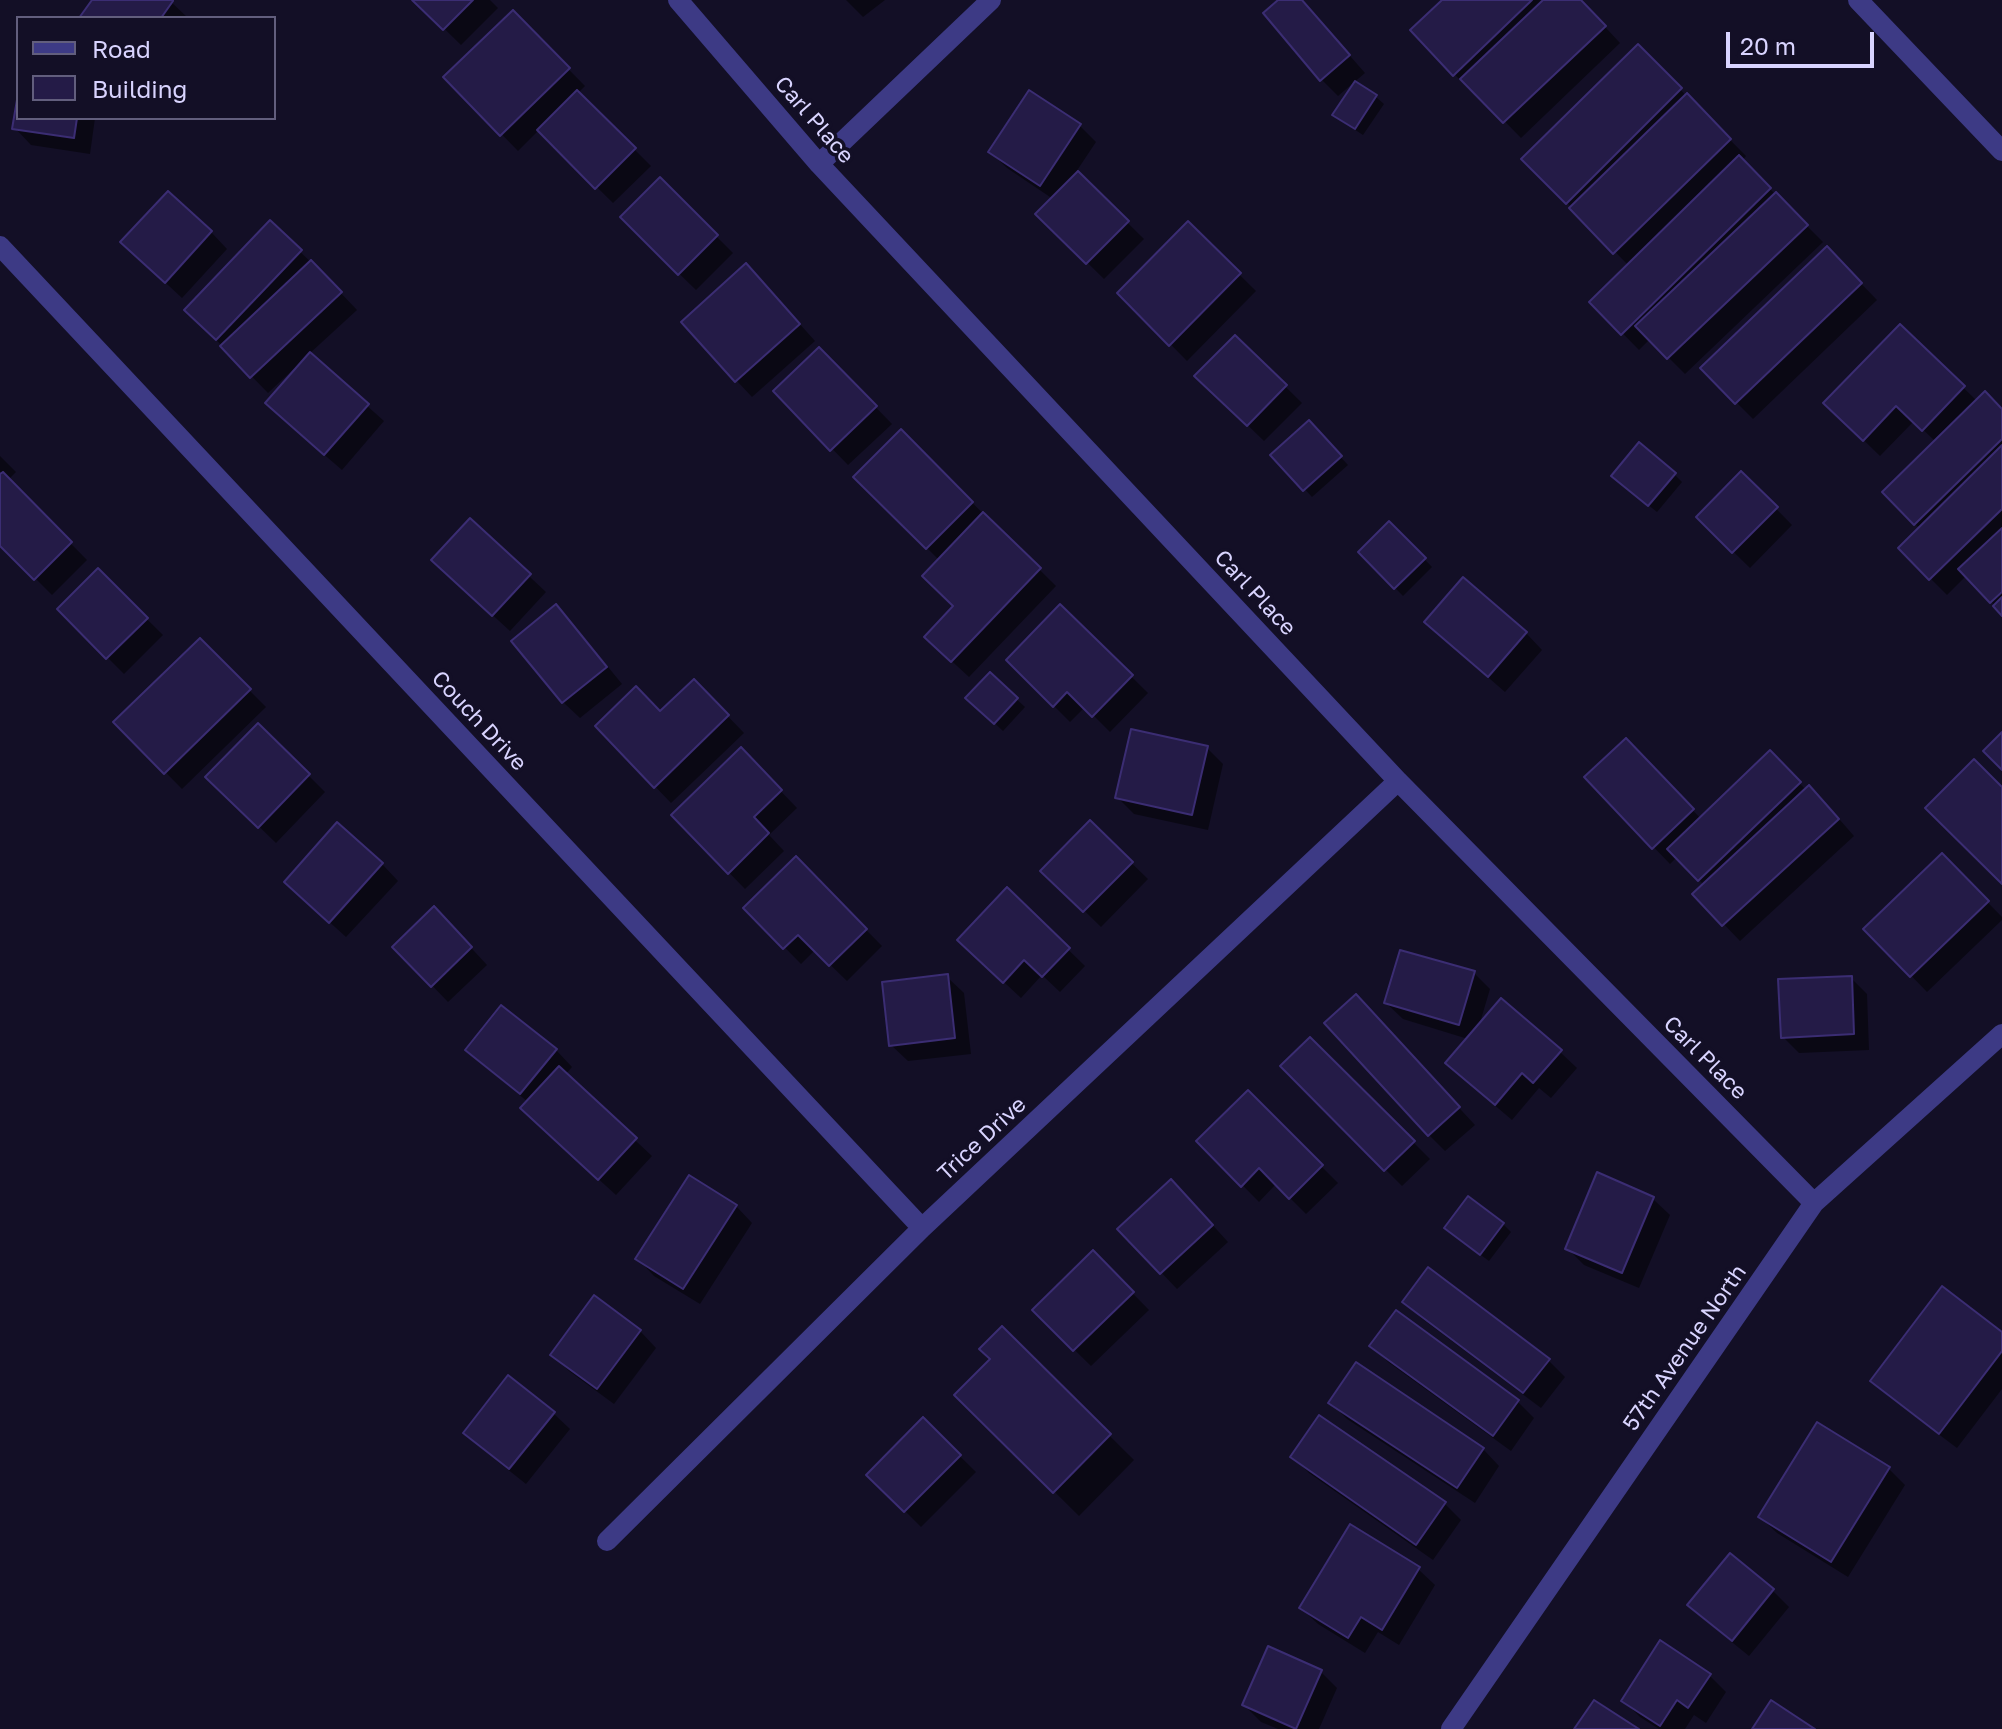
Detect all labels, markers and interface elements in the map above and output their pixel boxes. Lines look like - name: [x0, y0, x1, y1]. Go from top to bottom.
- legend: [16, 16, 276, 120]
- scale bar: [1730, 16, 1878, 66]
- text: 20 m: [1740, 31, 1796, 60]
- text: Road: [92, 34, 151, 63]
- street label: Carl Place: [769, 71, 859, 169]
- text: Building: [92, 74, 187, 103]
- street label: Carl Place: [1209, 545, 1301, 641]
- street label: Couch Drive: [426, 666, 532, 776]
- street label: Carl Place: [1658, 1011, 1752, 1105]
- street label: Trice Drive: [932, 1092, 1032, 1186]
- street label: 57th Avenue North: [1618, 1260, 1752, 1436]

